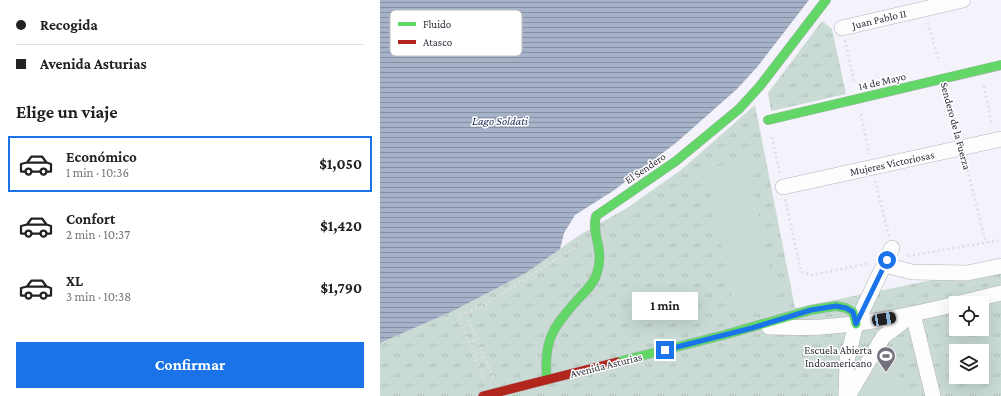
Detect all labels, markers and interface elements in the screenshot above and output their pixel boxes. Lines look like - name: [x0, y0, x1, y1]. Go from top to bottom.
- street label: Juan Pablo II: [850, 7, 908, 32]
- legend: [390, 10, 522, 56]
- text: Recogida: [40, 17, 98, 33]
- text: Fluido: [423, 18, 452, 30]
- text: Atasco: [423, 36, 453, 48]
- text: Avenida Asturias: [40, 56, 147, 72]
- street label: 14 de Mayo: [857, 70, 908, 93]
- street label: Sendero de la Fuerza: [939, 81, 973, 171]
- text: Elige un viaje: [16, 102, 118, 122]
- water label: Lago Soldati: [472, 114, 529, 128]
- icon: car: [18, 146, 54, 182]
- street label: Mujeres Victoriosas: [849, 148, 935, 179]
- text: Económico: [66, 149, 137, 165]
- street label: El Sendero: [622, 150, 668, 186]
- text: $1,050: [319, 156, 362, 172]
- text: 1 min · 10:36: [66, 165, 129, 180]
- icon: car: [18, 208, 54, 244]
- text: Confort: [66, 211, 115, 227]
- text: $1,420: [320, 218, 362, 234]
- text: 2 min · 10:37: [66, 227, 130, 242]
- route start: [878, 251, 896, 269]
- icon: car: [18, 270, 54, 306]
- text: XL: [66, 273, 83, 289]
- text: $1,790: [321, 280, 362, 296]
- text: 3 min · 10:38: [66, 289, 131, 304]
- callout: 1 min: [632, 292, 698, 320]
- map controls: [949, 296, 989, 384]
- button: locate: [949, 296, 989, 336]
- text: 1 min: [650, 298, 680, 313]
- car: [871, 311, 897, 327]
- route end: [656, 341, 674, 359]
- button: Confirmar: [16, 342, 364, 388]
- place label: Escuela Abierta Indoamericano: [804, 344, 873, 369]
- button: layers: [949, 344, 989, 384]
- sports icon: Escuela Abierta Indoamericano: [875, 345, 897, 373]
- street label: Avenida Asturias: [569, 350, 643, 380]

